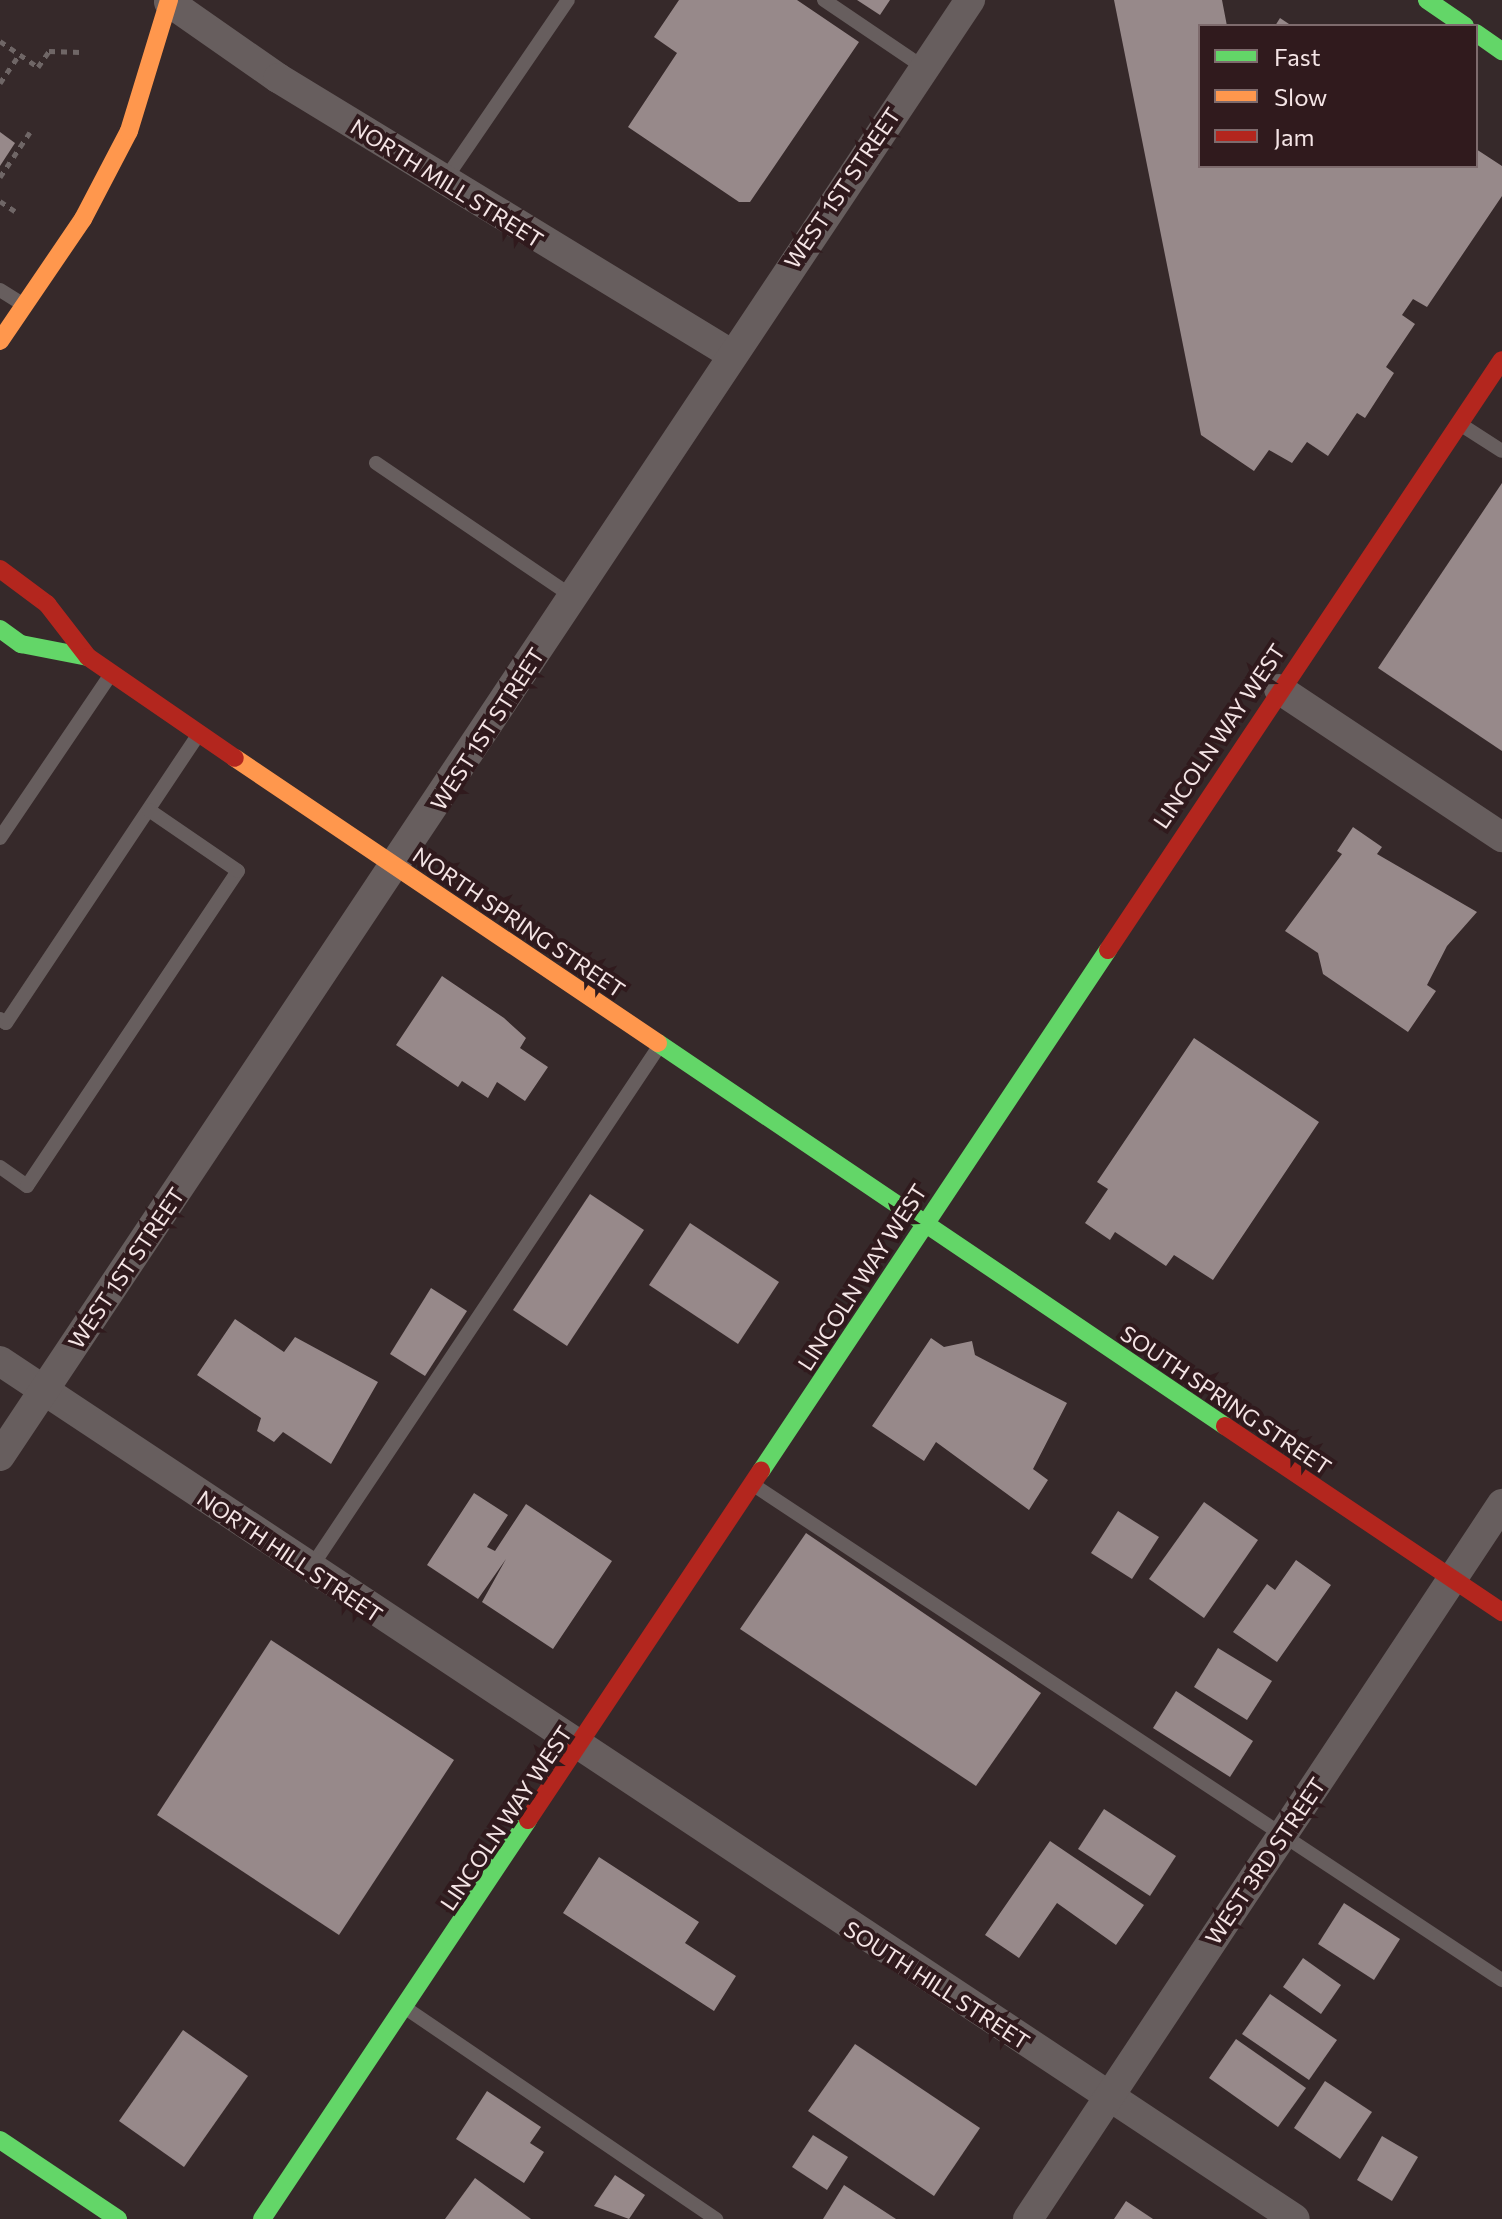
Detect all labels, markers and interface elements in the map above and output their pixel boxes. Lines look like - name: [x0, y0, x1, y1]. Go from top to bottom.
- legend: [1198, 24, 1478, 168]
- text: Fast: [1274, 42, 1321, 71]
- text: Slow: [1274, 82, 1327, 111]
- street label: WEST 1ST STREET: [778, 102, 906, 274]
- street label: NORTH MILL STREET: [346, 113, 548, 253]
- text: Jam: [1274, 122, 1314, 151]
- street label: LINCOLN WAY WEST: [1147, 639, 1291, 833]
- street label: WEST 1ST STREET: [425, 643, 549, 815]
- street label: NORTH SPRING STREET: [408, 841, 630, 1003]
- street label: LINCOLN WAY WEST: [792, 1179, 932, 1375]
- street label: WEST 1ST STREET: [62, 1182, 190, 1354]
- street label: SOUTH SPRING STREET: [1116, 1320, 1336, 1480]
- street label: NORTH HILL STREET: [193, 1484, 387, 1628]
- street label: LINCOLN WAY WEST: [434, 1721, 578, 1915]
- street label: WEST 3RD STREET: [1199, 1772, 1331, 1950]
- street label: SOUTH HILL STREET: [839, 1915, 1035, 2055]

